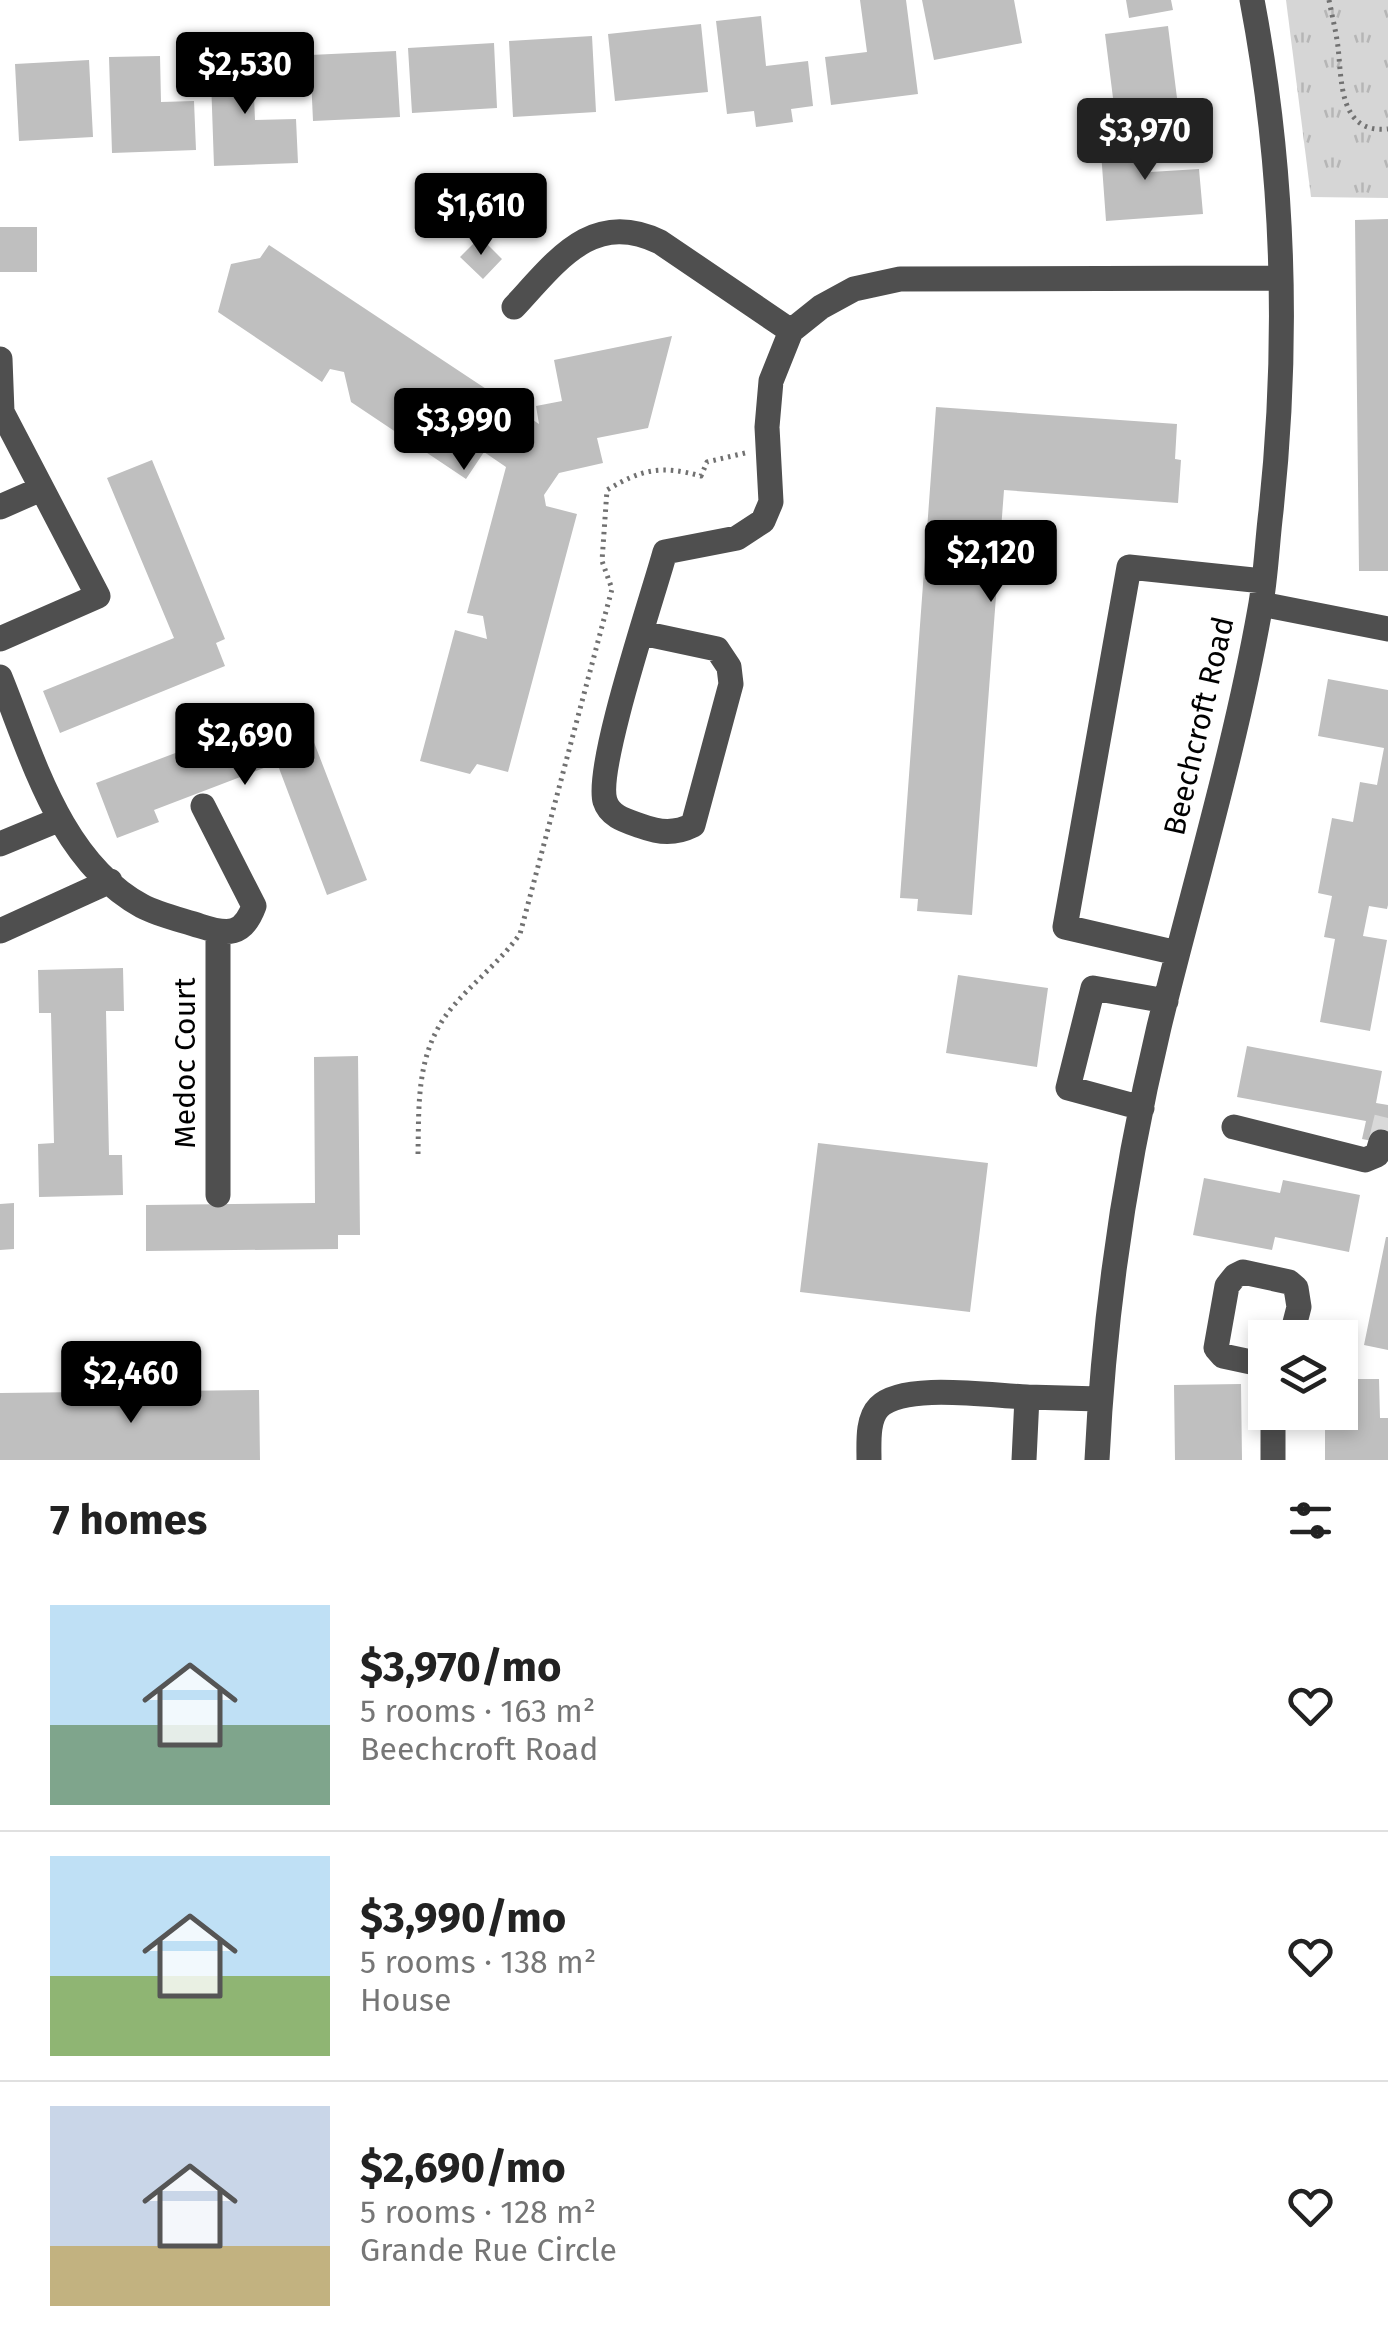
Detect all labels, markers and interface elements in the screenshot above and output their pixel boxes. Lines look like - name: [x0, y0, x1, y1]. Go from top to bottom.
- pin: $2,530: [164, 32, 326, 117]
- text: $2,530: [198, 45, 292, 83]
- pin: $3,970: [1064, 98, 1226, 183]
- text: $3,970: [1099, 111, 1191, 149]
- pin: $1,610: [400, 173, 562, 258]
- text: $1,610: [437, 186, 525, 224]
- pin: $3,990: [383, 388, 545, 473]
- text: $3,990: [416, 401, 512, 439]
- pin: $2,120: [910, 520, 1072, 605]
- text: $2,120: [947, 533, 1035, 571]
- street label: Beechcroft Road: [1156, 613, 1242, 839]
- pin: $2,690: [164, 703, 326, 788]
- text: $2,690: [197, 716, 293, 754]
- street label: Medoc Court: [167, 977, 203, 1149]
- map controls: [1248, 1320, 1358, 1430]
- button: layers: [1248, 1320, 1358, 1430]
- pin: $2,460: [50, 1341, 212, 1426]
- text: $2,460: [83, 1354, 179, 1392]
- icon: filters: [1283, 1493, 1338, 1548]
- text: 7 homes: [50, 1495, 207, 1545]
- text: $3,970/mo: [360, 1642, 561, 1692]
- icon: home: [130, 1645, 250, 1765]
- icon: heart: [1283, 1678, 1338, 1733]
- text: 5 rooms · 163 m²: [360, 1692, 595, 1730]
- text: Beechcroft Road: [360, 1730, 598, 1768]
- text: $3,990/mo: [360, 1893, 566, 1943]
- icon: home: [130, 1896, 250, 2016]
- icon: heart: [1283, 1929, 1338, 1984]
- text: 5 rooms · 138 m²: [360, 1943, 596, 1981]
- text: House: [360, 1981, 451, 2019]
- text: $2,690/mo: [360, 2143, 566, 2193]
- icon: home: [130, 2146, 250, 2266]
- icon: heart: [1283, 2179, 1338, 2234]
- text: 5 rooms · 128 m²: [360, 2193, 596, 2231]
- text: Grande Rue Circle: [360, 2231, 617, 2269]

